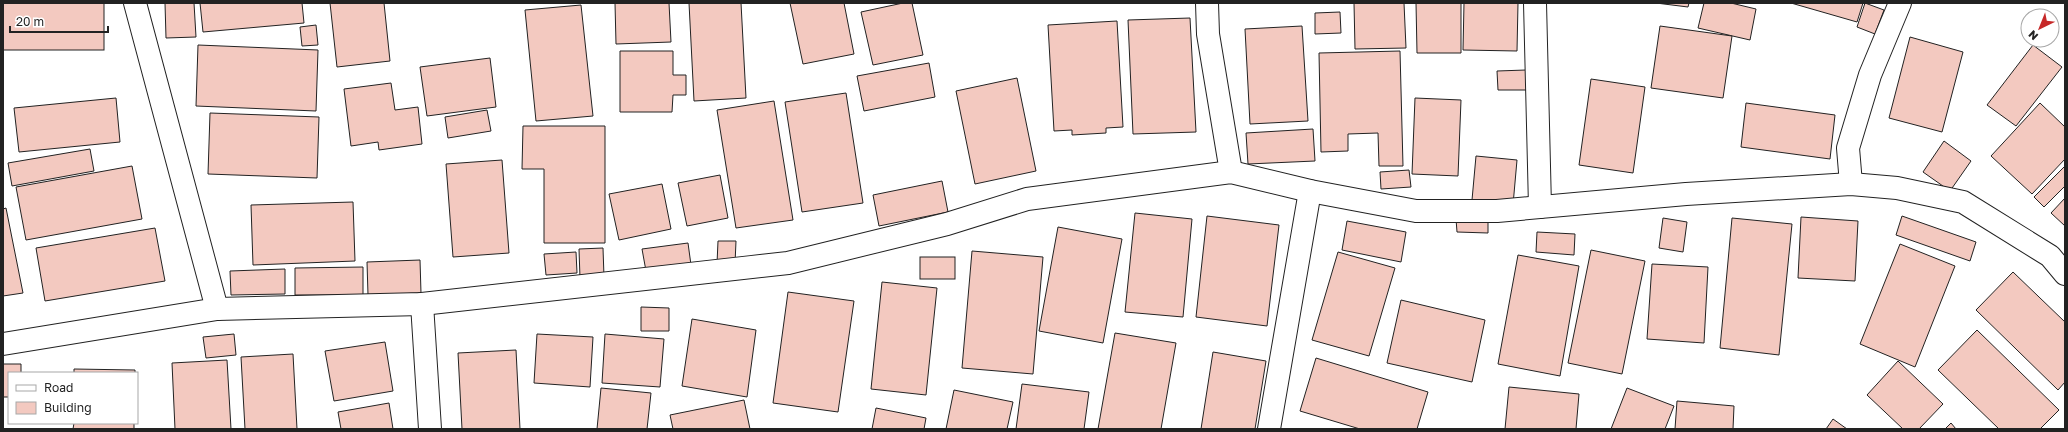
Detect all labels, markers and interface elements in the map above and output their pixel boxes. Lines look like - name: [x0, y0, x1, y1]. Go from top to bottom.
- scale bar: [10, 8, 108, 34]
- north arrow: [2020, 8, 2060, 48]
- text: 20 m: [16, 14, 44, 29]
- text: N: [2025, 28, 2040, 43]
- legend: [8, 372, 138, 424]
- text: Road: [44, 380, 73, 395]
- text: Building: [44, 400, 92, 415]

